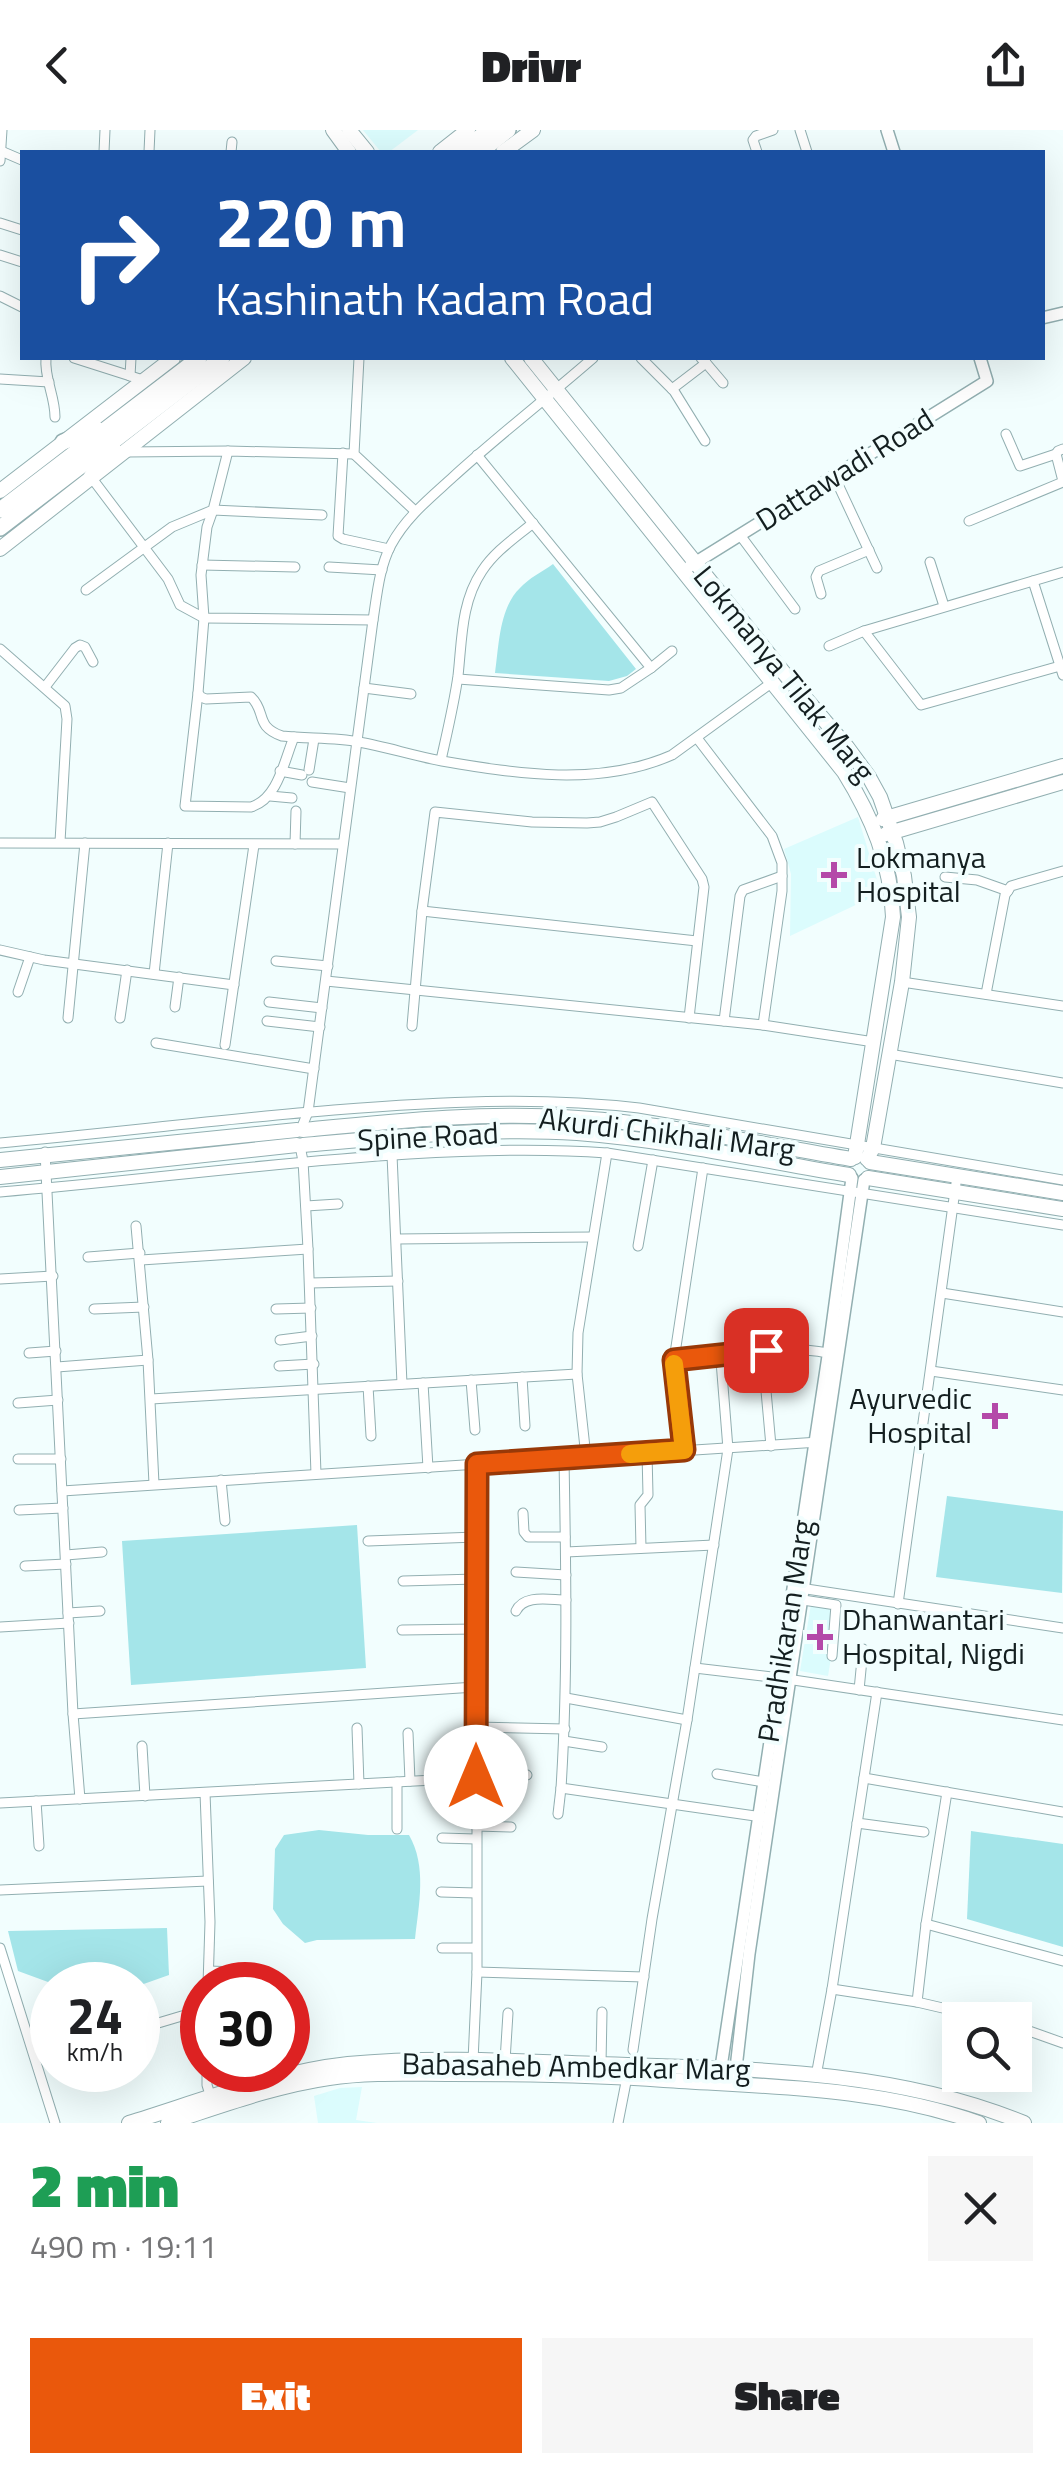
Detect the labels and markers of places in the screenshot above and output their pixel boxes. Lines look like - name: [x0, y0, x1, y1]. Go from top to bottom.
- place label: Lokmanya Hospital: [856, 834, 986, 914]
- marker: Lokmanya Hospital: [821, 862, 847, 888]
- pin: [724, 1308, 809, 1393]
- place label: Ayurvedic Hospital: [849, 1375, 972, 1455]
- marker: Ayurvedic Hospital: [982, 1403, 1008, 1429]
- place label: Dhanwantari Hospital, Nigdi: [842, 1596, 1025, 1676]
- marker: Dhanwantari Hospital, Nigdi: [807, 1624, 833, 1650]

